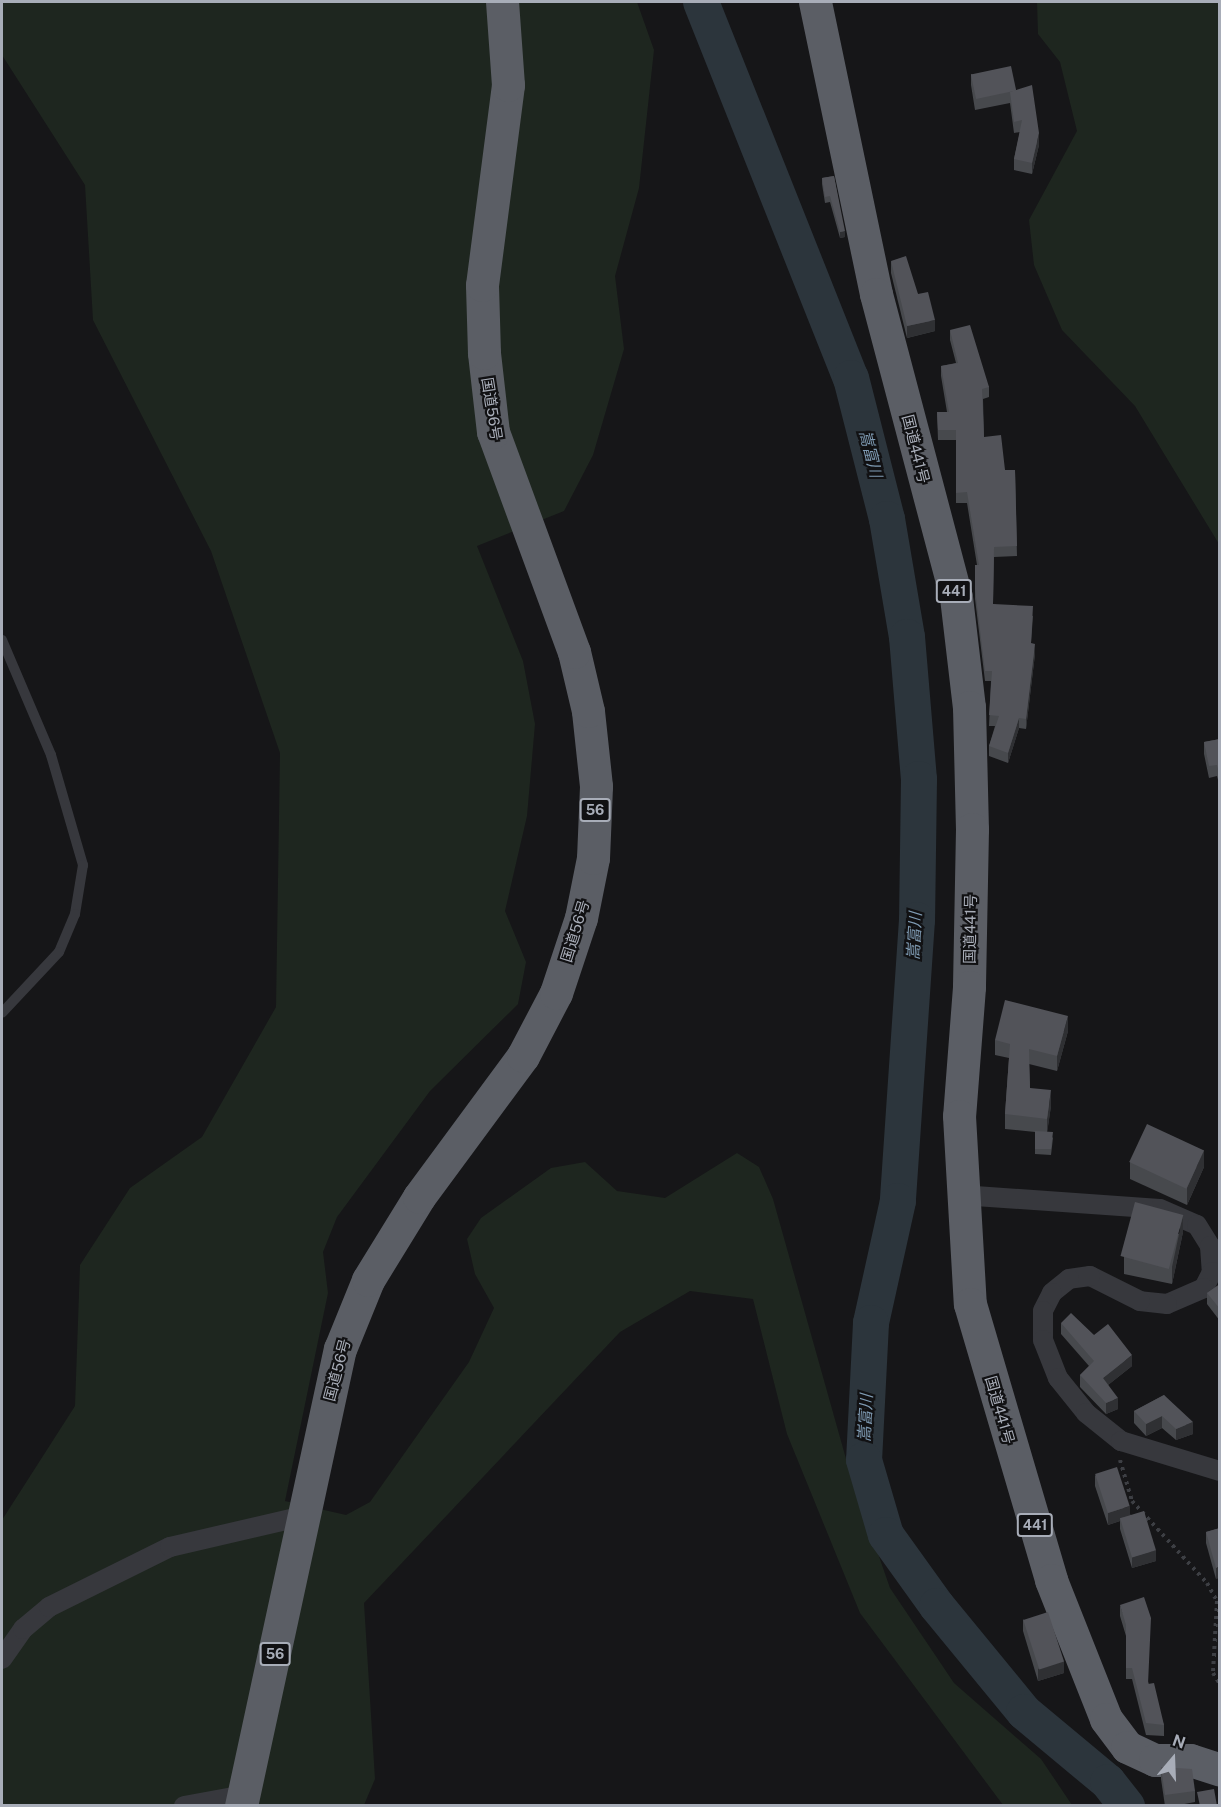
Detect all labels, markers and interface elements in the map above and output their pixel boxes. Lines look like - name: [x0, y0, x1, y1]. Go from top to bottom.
- street label: 国道56号: [478, 376, 506, 442]
- street label: 国道441号: [899, 413, 933, 485]
- water label: 嵩富川: [855, 428, 885, 480]
- road number: 441: [934, 580, 974, 602]
- road number: 56: [578, 799, 612, 821]
- street label: 国道441号: [960, 894, 980, 964]
- street label: 国道56号: [557, 898, 593, 964]
- water label: 嵩富川: [904, 912, 926, 960]
- street label: 国道56号: [320, 1337, 354, 1403]
- street label: 国道441号: [982, 1374, 1018, 1446]
- water label: 嵩富川: [855, 1394, 877, 1442]
- road number: 441: [1016, 1514, 1054, 1536]
- road number: 56: [258, 1643, 292, 1665]
- north arrow: [1143, 1729, 1203, 1789]
- text: N: [1170, 1730, 1188, 1753]

